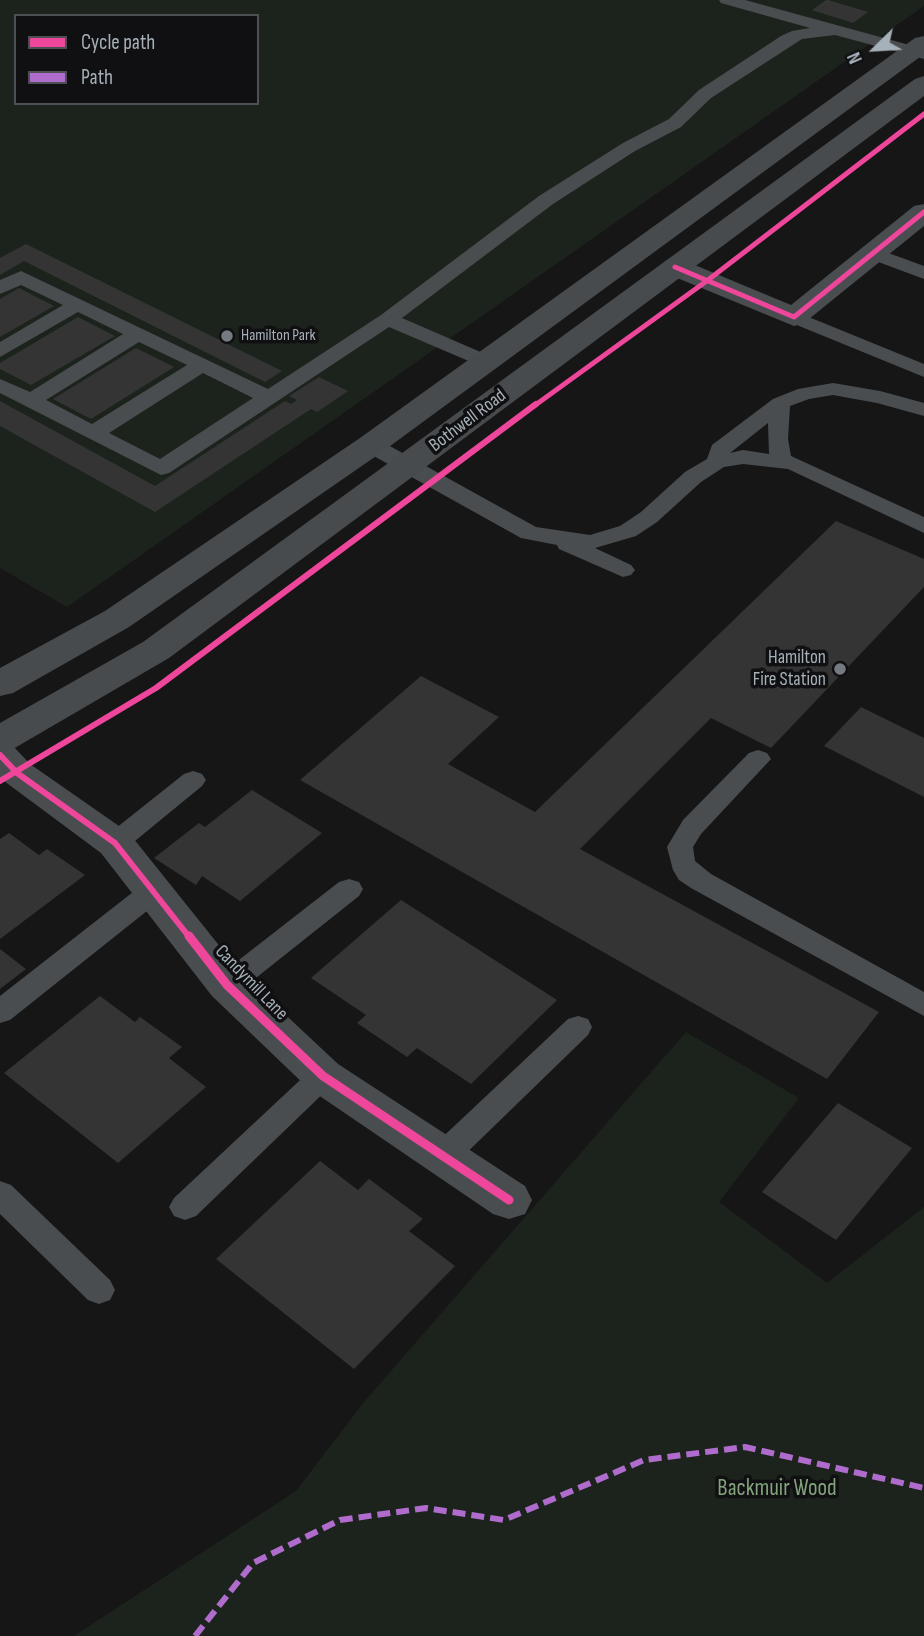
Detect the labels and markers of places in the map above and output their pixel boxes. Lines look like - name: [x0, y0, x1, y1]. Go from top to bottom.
- place label: Hamilton Park: [241, 326, 316, 346]
- marker: Hamilton Park: [219, 328, 235, 344]
- place label: Hamilton Fire Station: [753, 647, 826, 691]
- marker: Hamilton Fire Station: [832, 661, 848, 677]

